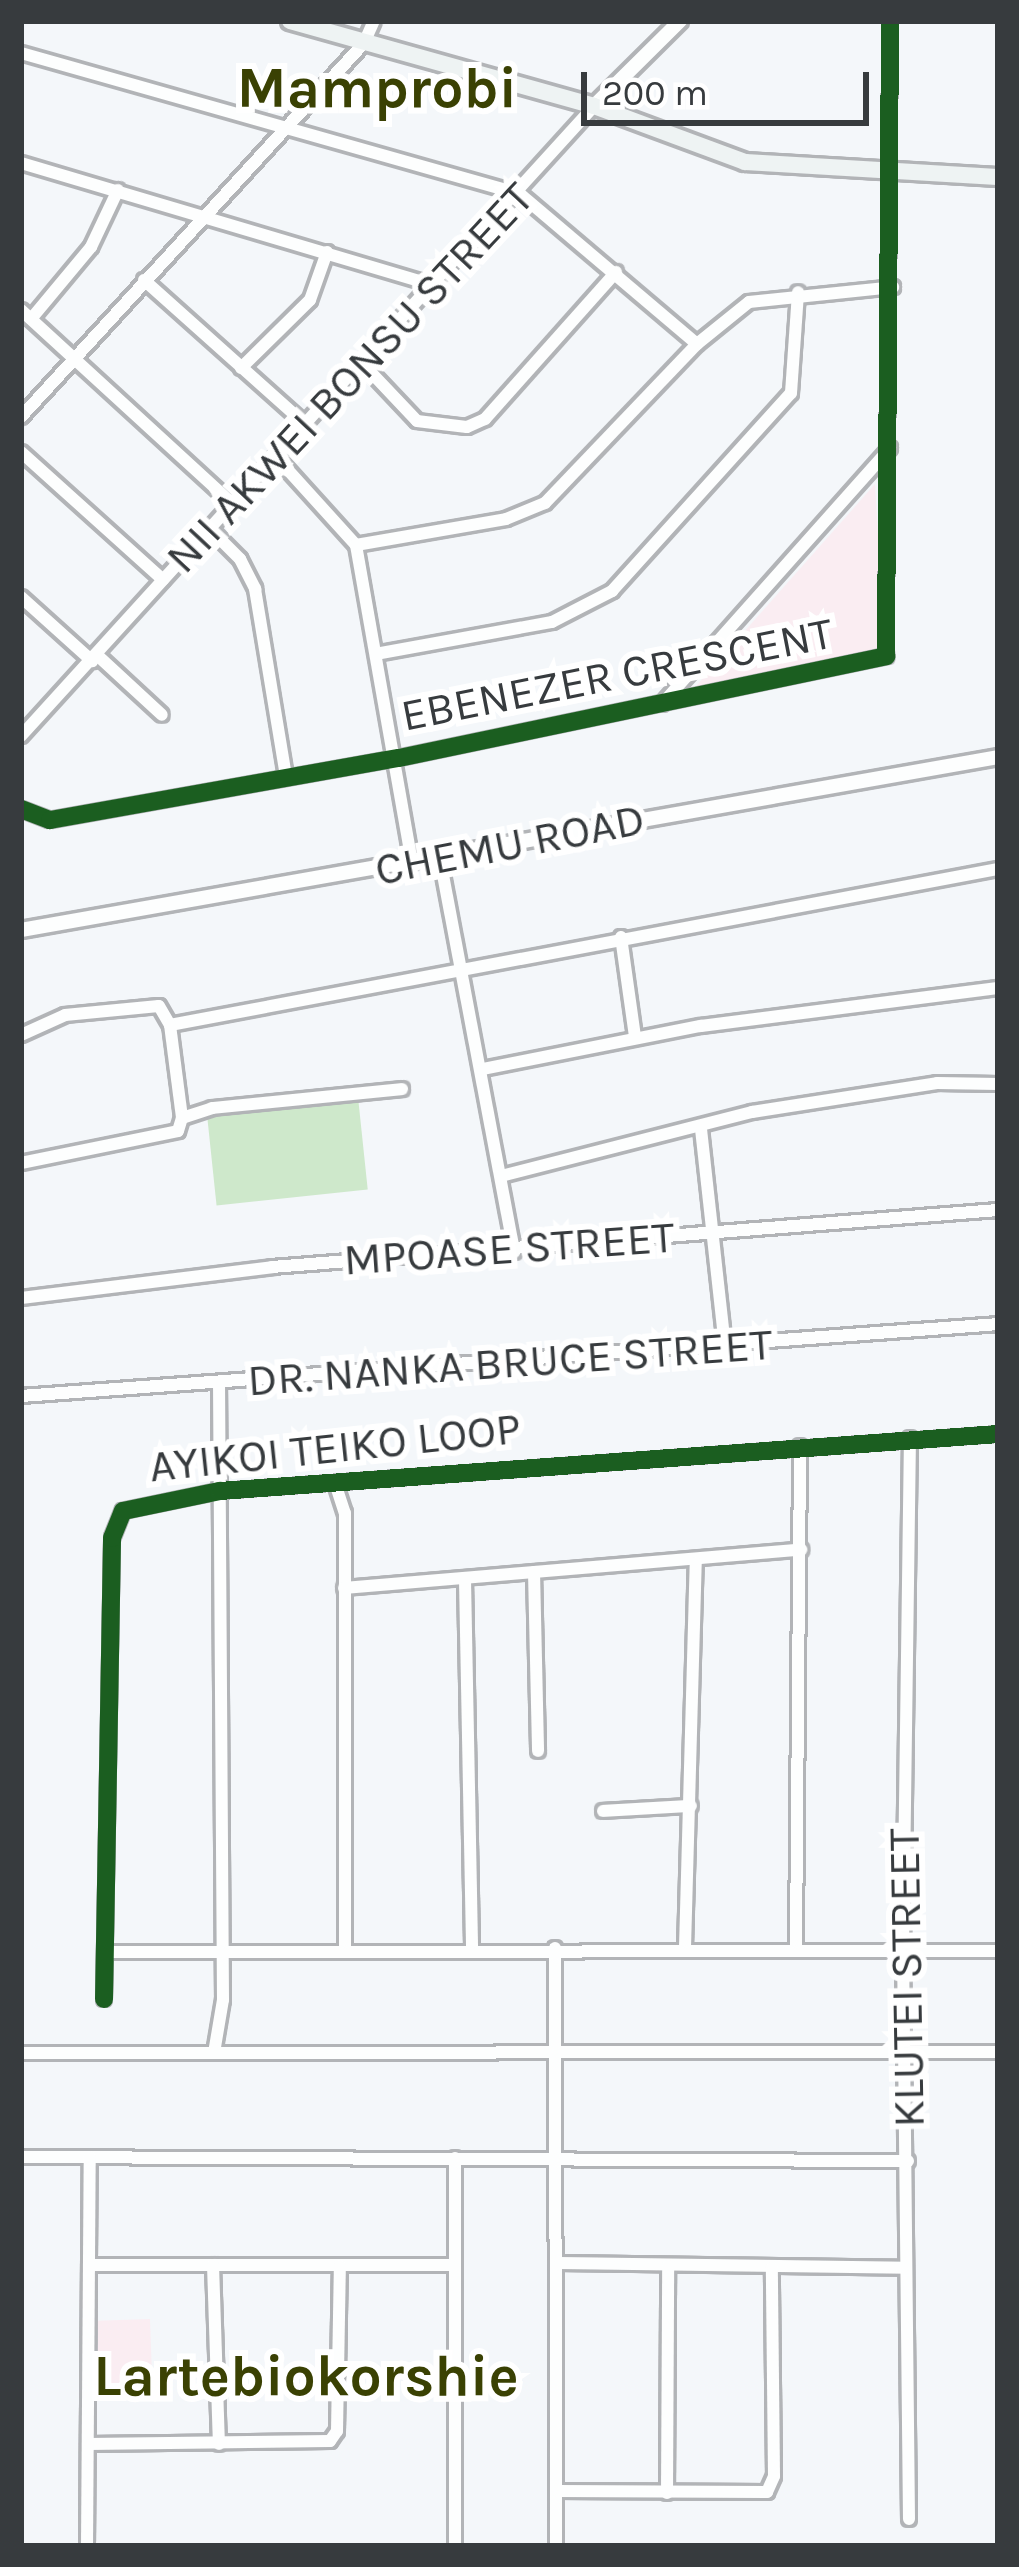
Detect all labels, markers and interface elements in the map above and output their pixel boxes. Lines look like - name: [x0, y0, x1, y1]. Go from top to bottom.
- scale bar: [587, 48, 875, 122]
- district label: Mamprobi: [237, 55, 517, 123]
- text: 200 m: [602, 72, 708, 114]
- street label: NII AKWEI BONSU STREET: [155, 172, 545, 584]
- street label: EBENEZER CRESCENT: [397, 607, 837, 743]
- street label: CHEMU ROAD: [371, 792, 649, 898]
- street label: MPOASE STREET: [342, 1211, 676, 1287]
- street label: DR. NANKA BRUCE STREET: [246, 1318, 774, 1408]
- street label: AYIKOI TEIKO LOOP: [147, 1402, 523, 1494]
- street label: KLUTEI STREET: [877, 1828, 937, 2128]
- district label: Lartebiokorshie: [93, 2343, 519, 2411]

